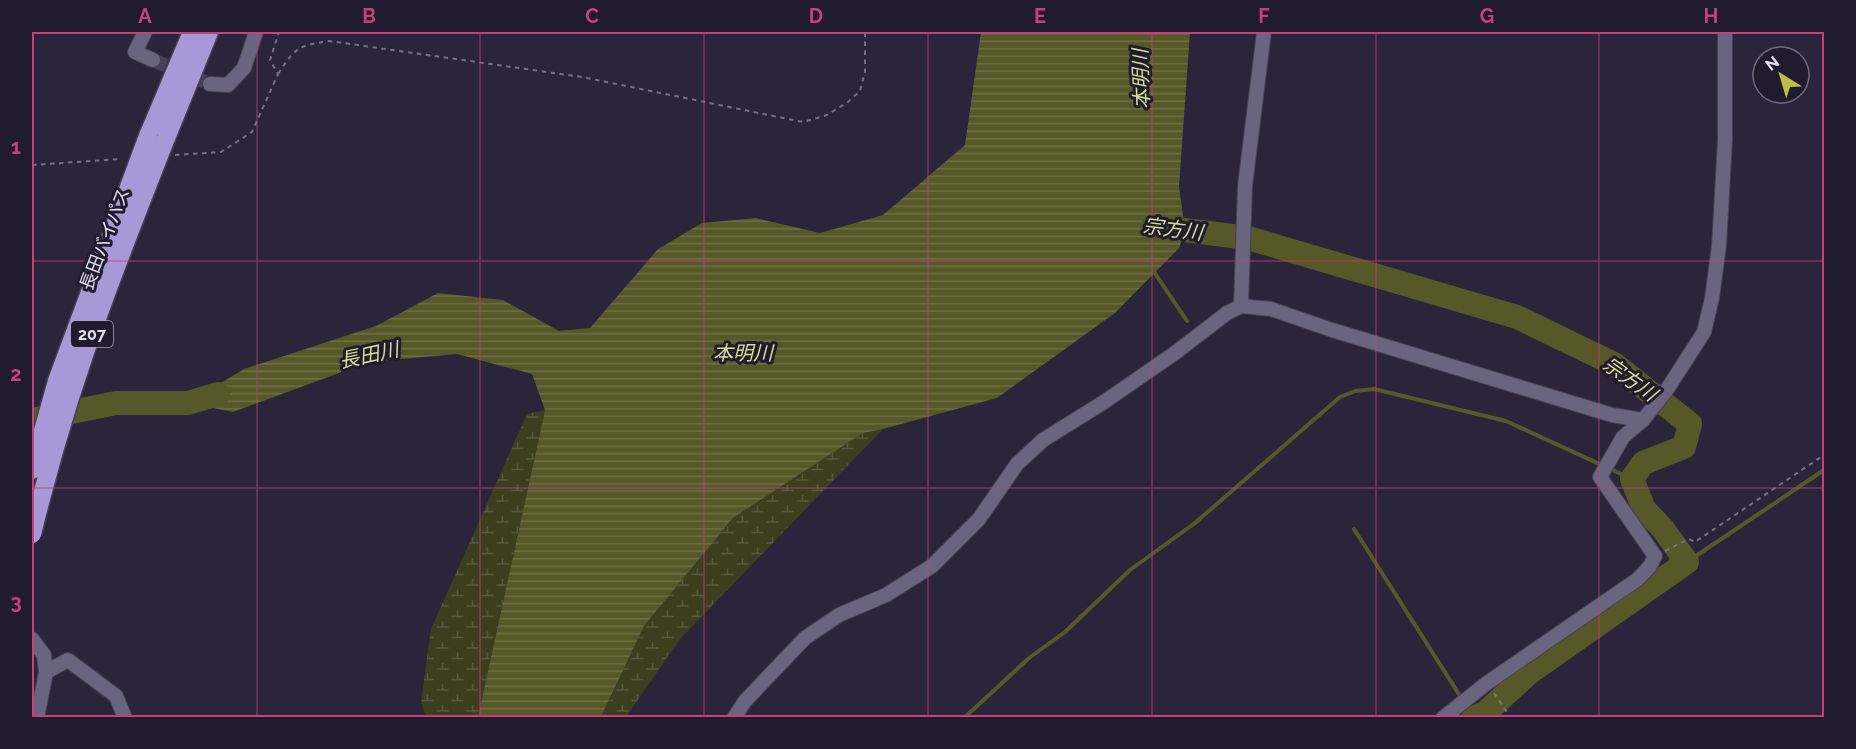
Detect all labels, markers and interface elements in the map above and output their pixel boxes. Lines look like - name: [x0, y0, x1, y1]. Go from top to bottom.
- text: A: [138, 4, 152, 28]
- text: B: [362, 4, 376, 28]
- text: C: [585, 4, 599, 28]
- text: D: [809, 4, 823, 28]
- text: E: [1034, 4, 1046, 28]
- text: F: [1258, 4, 1270, 28]
- text: G: [1480, 4, 1494, 28]
- text: H: [1704, 4, 1718, 28]
- north arrow: [1751, 45, 1811, 105]
- water label: 本明川: [1128, 47, 1154, 109]
- text: N: [1762, 52, 1783, 75]
- text: 1: [11, 135, 21, 159]
- street label: 長田バイパス: [75, 185, 134, 293]
- water label: 宗方川: [1142, 213, 1206, 245]
- road number: 207: [71, 321, 113, 347]
- water label: 長田川: [337, 337, 403, 373]
- water label: 本明川: [713, 341, 775, 365]
- water label: 宗方川: [1599, 352, 1663, 407]
- text: 2: [10, 362, 22, 386]
- text: 3: [10, 590, 22, 614]

